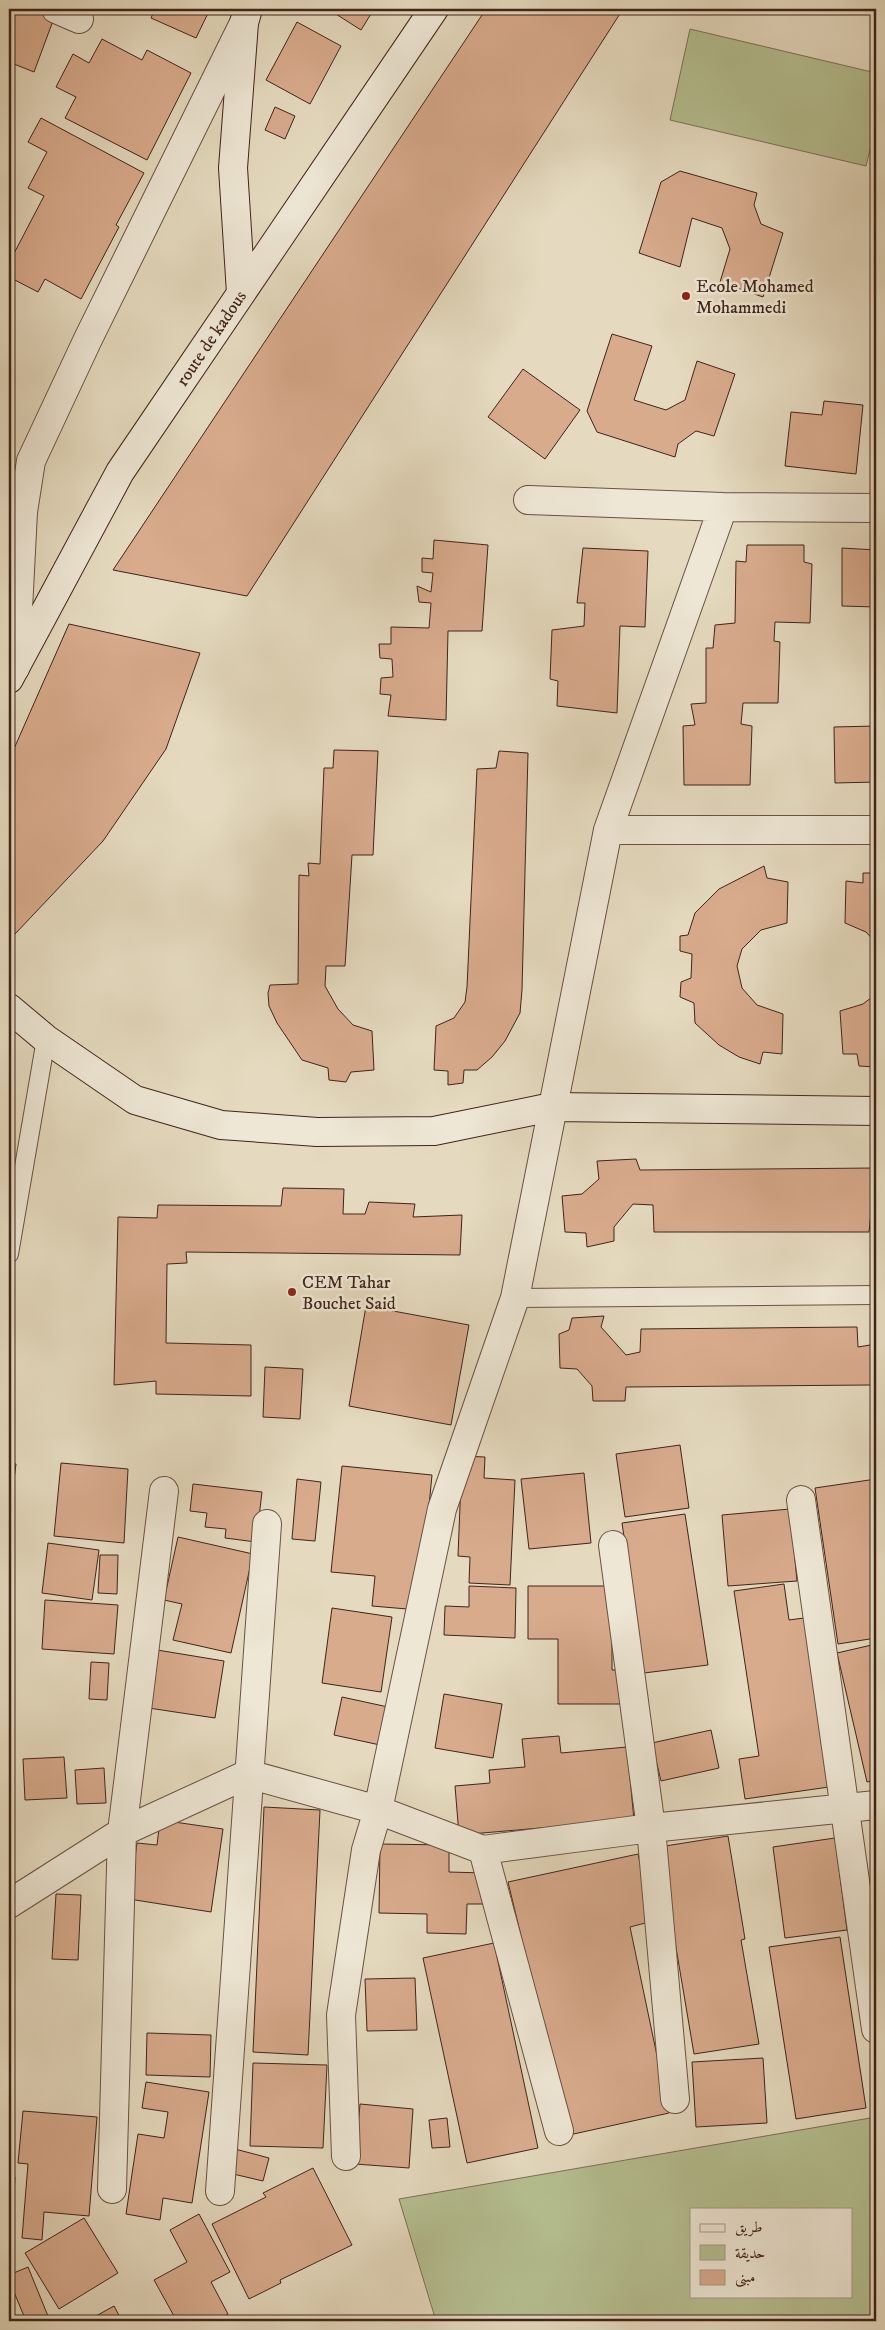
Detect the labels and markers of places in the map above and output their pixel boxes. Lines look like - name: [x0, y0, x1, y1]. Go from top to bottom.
- place label: Ecole Mohamed Mohammedi: [696, 276, 814, 319]
- marker: Ecole Mohamed Mohammedi: [680, 290, 692, 302]
- place label: CEM Tahar Bouchet Said: [302, 1272, 396, 1315]
- marker: CEM Tahar Bouchet Said: [286, 1286, 298, 1298]

